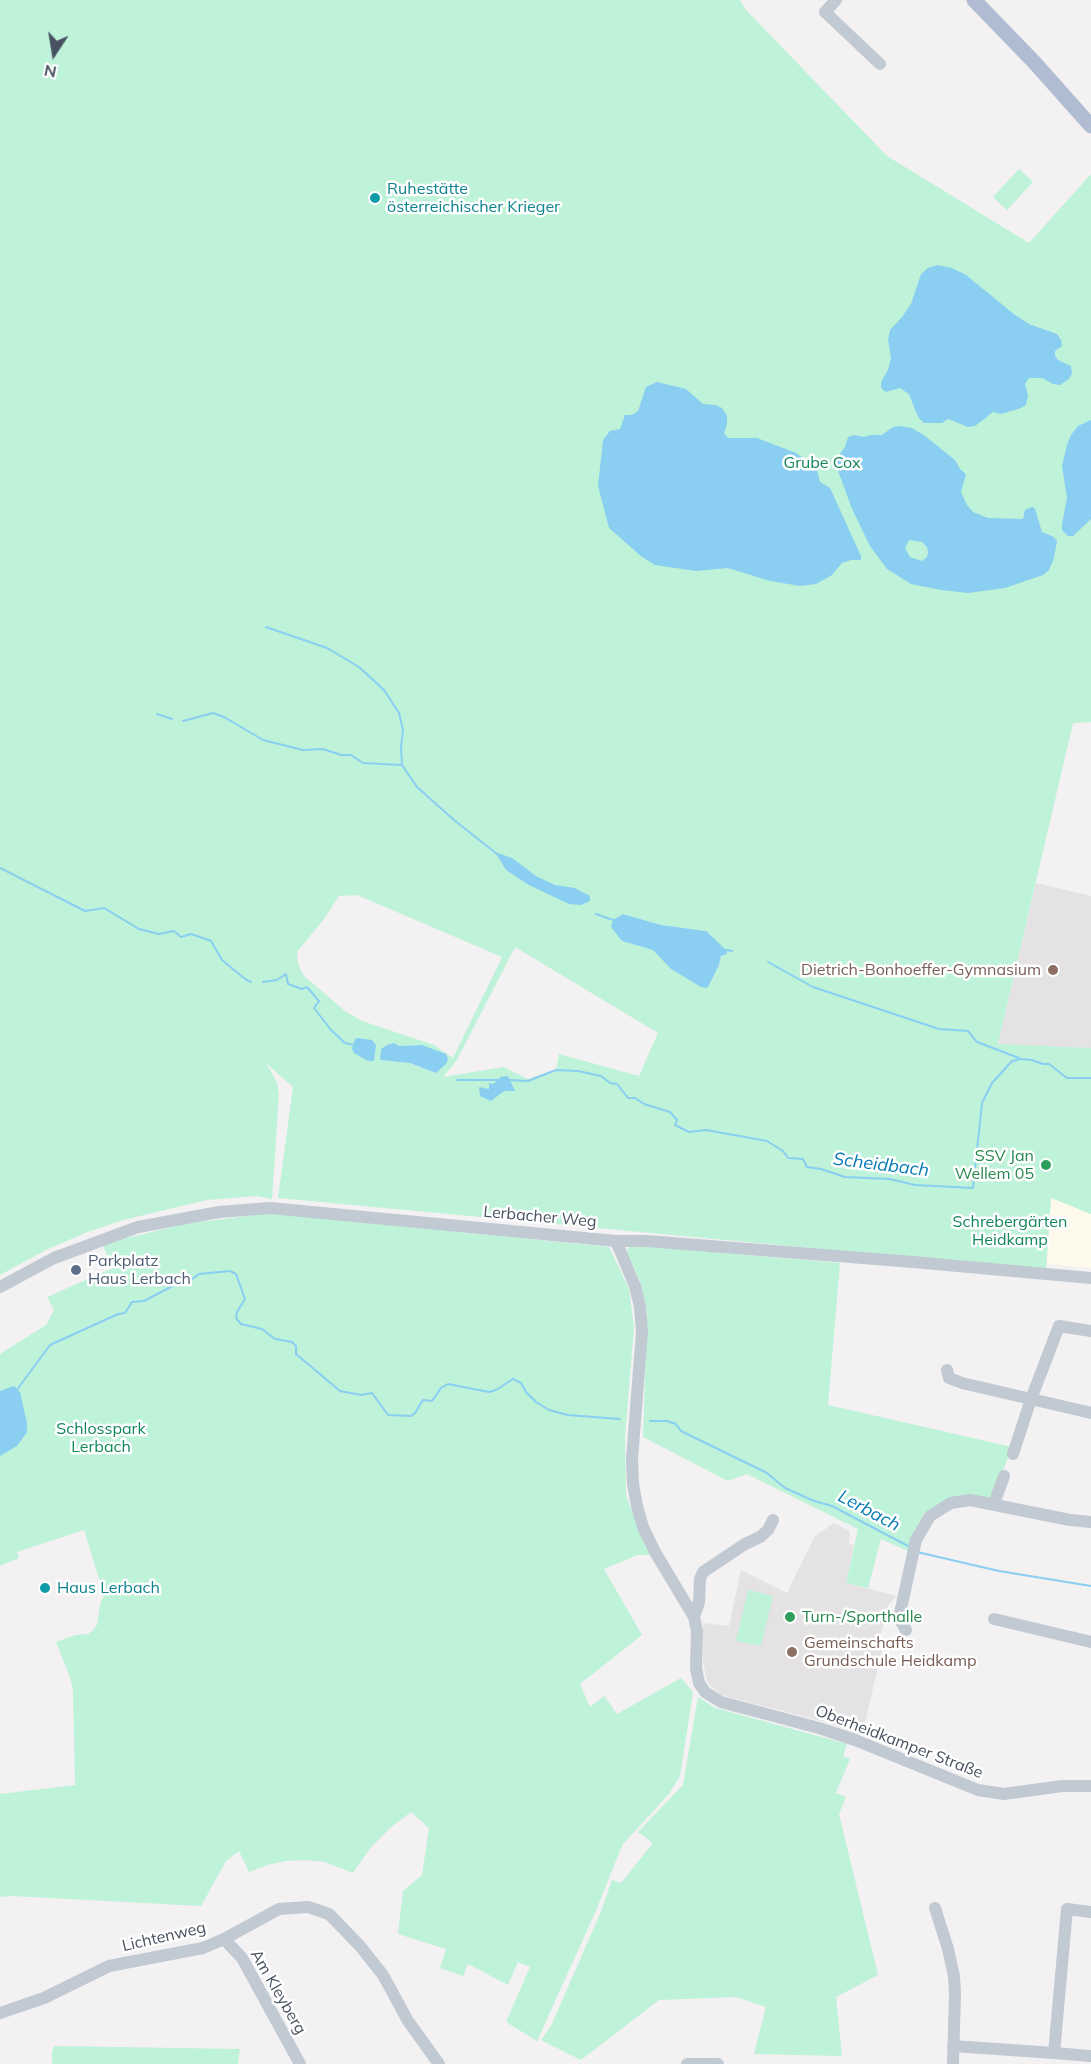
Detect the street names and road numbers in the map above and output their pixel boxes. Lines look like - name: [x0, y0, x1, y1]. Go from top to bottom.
- street label: Lerbacher Weg: [483, 1202, 597, 1232]
- street label: Oberheidkamper Straße: [813, 1701, 985, 1783]
- street label: Lichtenweg: [120, 1918, 208, 1956]
- street label: Am Kleyberg: [246, 1946, 310, 2038]

